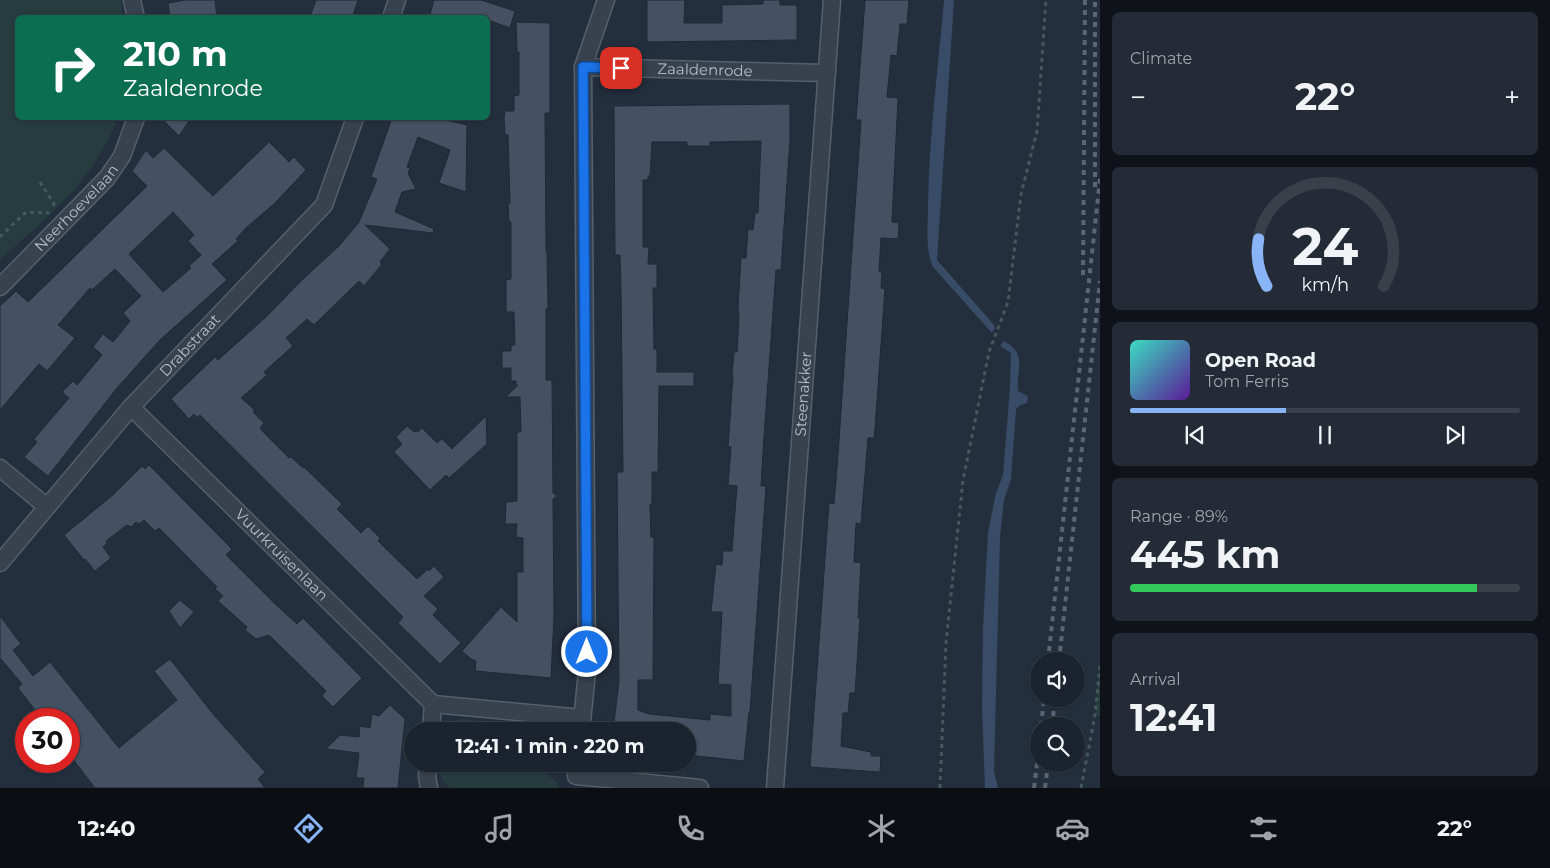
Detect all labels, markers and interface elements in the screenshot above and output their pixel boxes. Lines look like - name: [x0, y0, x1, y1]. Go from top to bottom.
- text: 210 m: [123, 32, 228, 75]
- icon: right: [40, 35, 105, 100]
- pin: [600, 47, 642, 89]
- text: Climate: [1130, 49, 1192, 68]
- icon: arrive: [607, 54, 635, 82]
- street label: Zaaldenrode: [657, 59, 753, 80]
- text: 22°: [1295, 73, 1355, 120]
- text: Zaaldenrode: [123, 75, 263, 102]
- text: −: [1130, 80, 1146, 114]
- text: +: [1504, 80, 1520, 114]
- street label: Neerhoevelaan: [30, 161, 122, 255]
- text: 24: [1292, 215, 1358, 278]
- text: km/h: [1301, 274, 1349, 295]
- street label: Drabstraat: [155, 310, 224, 380]
- text: Open Road: [1205, 349, 1316, 372]
- street label: Steenakker: [790, 351, 816, 437]
- text: Tom Ferris: [1205, 372, 1289, 391]
- icon: previous: [1181, 421, 1209, 449]
- icon: pause: [1311, 421, 1339, 449]
- icon: next: [1441, 421, 1469, 449]
- street label: Vuurkruisenlaan: [231, 504, 333, 605]
- text: Range · 89%: [1130, 507, 1228, 526]
- text: 445 km: [1130, 531, 1280, 578]
- position arrow: [560, 625, 612, 677]
- map controls: [1030, 652, 1085, 772]
- button: sound: [1030, 652, 1085, 707]
- text: Arrival: [1130, 670, 1180, 689]
- text: 12:41: [1130, 694, 1217, 741]
- speed limit sign: 30: [15, 708, 80, 773]
- button: search: [1030, 717, 1085, 772]
- text: 12:41 · 1 min · 220 m: [456, 735, 644, 758]
- icon: directions: [291, 811, 326, 846]
- icon: music: [482, 811, 517, 846]
- icon: phone: [673, 811, 708, 846]
- icon: climate: [864, 811, 899, 846]
- icon: car: [1055, 811, 1090, 846]
- icon: filters: [1246, 811, 1281, 846]
- text: 12:40: [78, 815, 135, 842]
- text: 22°: [1437, 815, 1472, 842]

